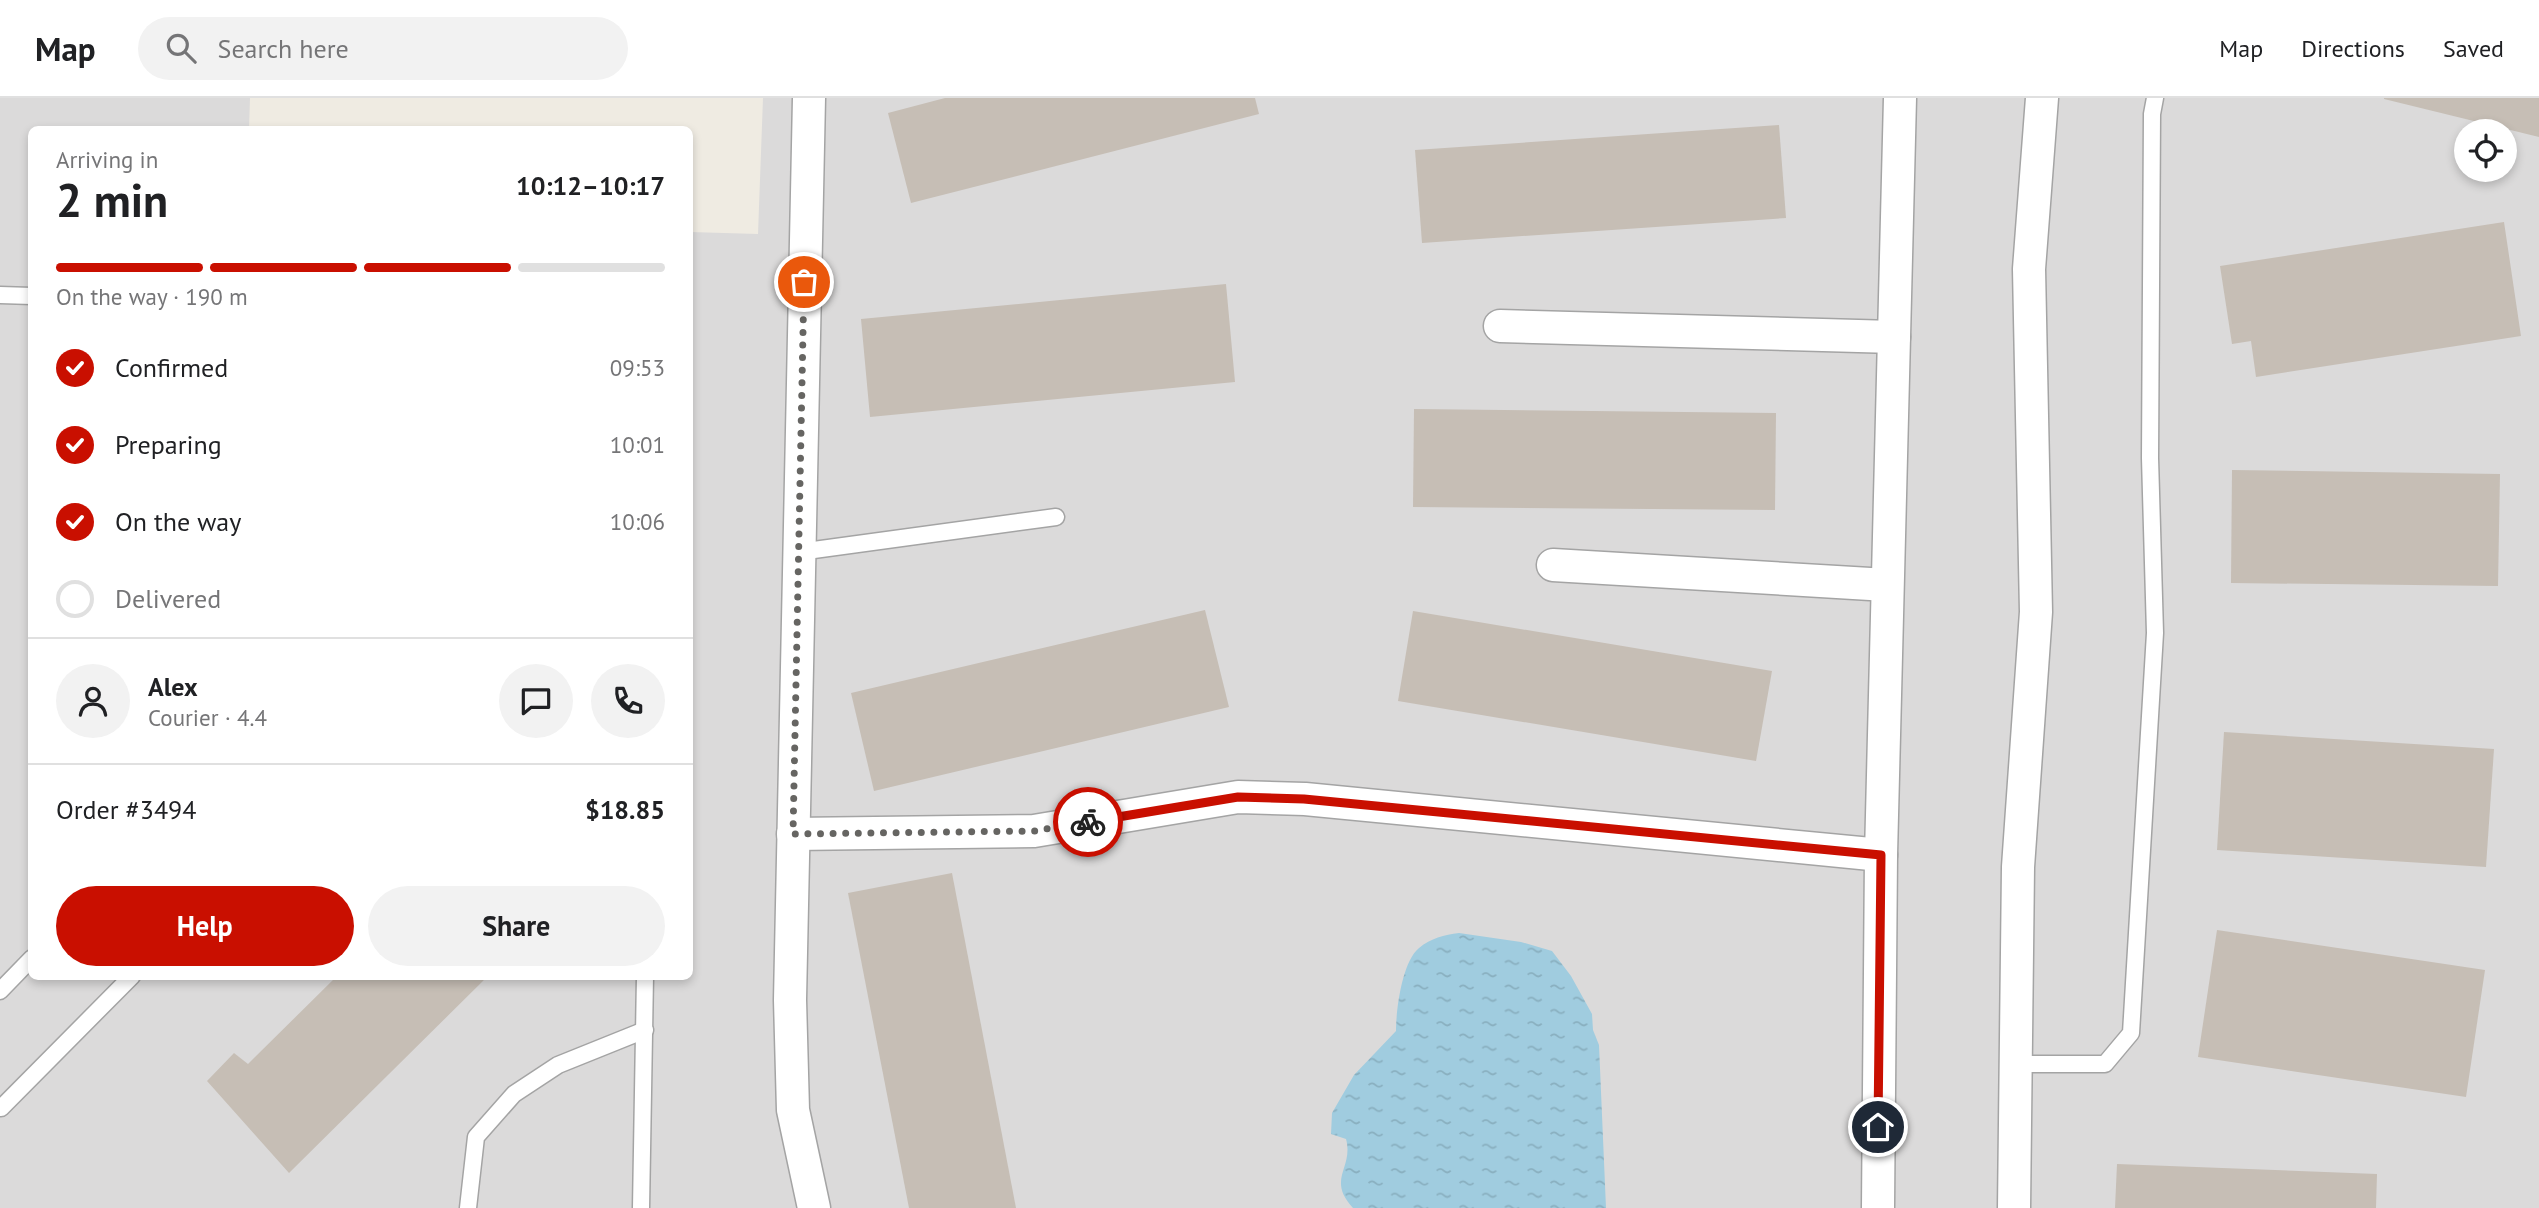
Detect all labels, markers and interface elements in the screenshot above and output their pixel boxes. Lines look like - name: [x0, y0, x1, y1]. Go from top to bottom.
- search box: [138, 17, 628, 80]
- text: Map: [35, 27, 96, 70]
- icon: search: [162, 29, 200, 67]
- text: Search here: [218, 32, 349, 65]
- text: Map: [2219, 33, 2263, 64]
- text: Directions: [2301, 33, 2405, 64]
- text: Saved: [2443, 33, 2504, 64]
- map controls: [2454, 119, 2517, 182]
- button: locate: [2454, 119, 2517, 182]
- text: Arriving in: [56, 145, 158, 174]
- text: 10:12–10:17: [516, 169, 665, 202]
- text: 2 min: [56, 170, 168, 230]
- pin: [774, 252, 834, 312]
- icon: bag: [785, 263, 823, 301]
- text: On the way · 190 m: [56, 282, 248, 311]
- icon: check: [56, 349, 94, 387]
- text: Confirmed: [115, 351, 228, 384]
- text: 09:53: [610, 353, 665, 382]
- icon: check: [56, 426, 94, 464]
- text: Preparing: [115, 428, 222, 461]
- text: 10:01: [610, 430, 665, 459]
- icon: check: [56, 503, 94, 541]
- text: On the way: [115, 505, 241, 538]
- text: 10:06: [610, 507, 665, 536]
- text: Delivered: [115, 582, 221, 615]
- button: person: [56, 664, 130, 738]
- button: chat: [499, 664, 573, 738]
- button: phone: [591, 664, 665, 738]
- text: Alex: [148, 670, 198, 703]
- text: Courier · 4.4: [148, 703, 267, 732]
- courier: [1053, 787, 1123, 857]
- text: Order #3494: [56, 793, 196, 826]
- text: $18.85: [585, 793, 665, 826]
- icon: bike: [1069, 803, 1107, 841]
- button: Help: [56, 886, 354, 966]
- button: Share: [368, 886, 665, 966]
- pin: [1848, 1097, 1908, 1157]
- icon: home: [1859, 1108, 1897, 1146]

